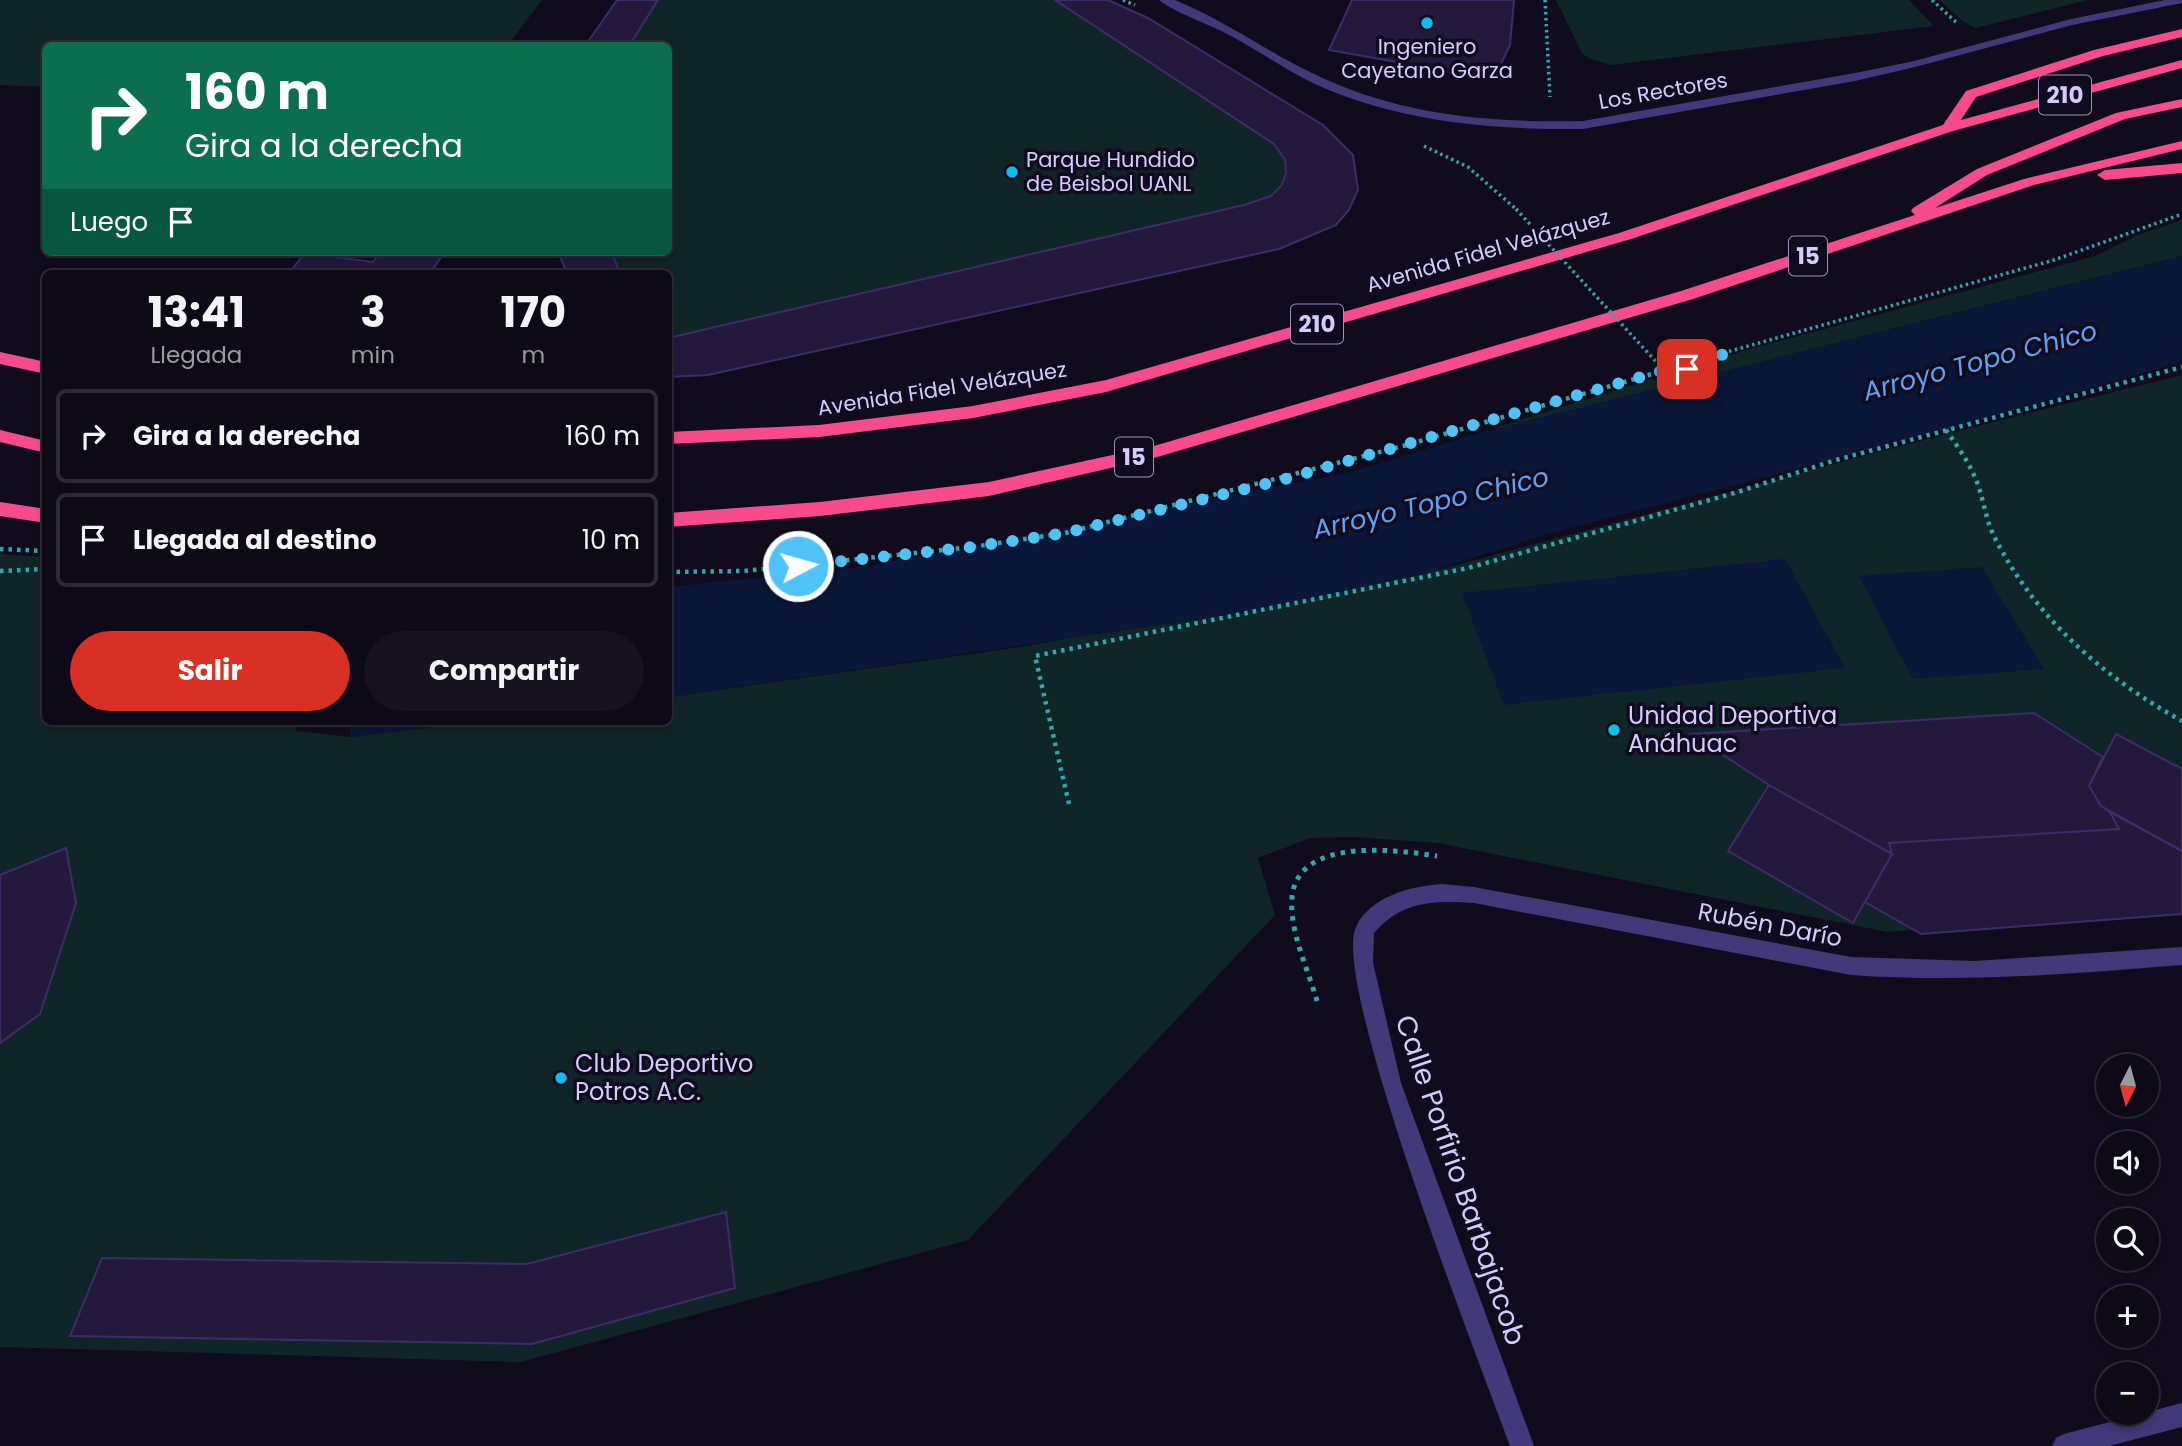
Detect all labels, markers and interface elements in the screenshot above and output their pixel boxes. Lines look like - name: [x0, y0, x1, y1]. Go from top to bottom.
- marker: Ingeniero Cayetano Garza: [1419, 15, 1435, 31]
- place label: Ingeniero Cayetano Garza: [1341, 32, 1513, 85]
- text: 160 m: [185, 58, 329, 126]
- street label: Los Rectores: [1596, 65, 1730, 116]
- icon: right: [70, 70, 161, 161]
- road number: 210: [2039, 76, 2091, 114]
- text: Gira a la derecha: [185, 123, 463, 168]
- place label: Parque Hundido de Beisbol UANL: [1026, 145, 1195, 198]
- marker: Parque Hundido de Beisbol UANL: [1004, 164, 1020, 180]
- street label: Avenida Fidel Velázquez: [1363, 202, 1613, 299]
- icon: arrive: [162, 203, 200, 241]
- text: Luego: [70, 204, 148, 240]
- road number: 15: [1789, 236, 1827, 276]
- text: 13:41: [148, 283, 245, 342]
- text: 3: [360, 283, 386, 342]
- text: 170: [501, 283, 566, 342]
- road number: 210: [1291, 304, 1343, 344]
- water label: Arroyo Topo Chico: [1858, 312, 2101, 410]
- text: Llegada: [150, 339, 242, 371]
- text: min: [351, 339, 395, 371]
- text: m: [522, 339, 545, 371]
- pin: [1657, 339, 1717, 399]
- icon: arrive: [1668, 350, 1706, 388]
- street label: Avenida Fidel Velázquez: [815, 355, 1068, 423]
- icon: right: [74, 417, 112, 455]
- text: Gira a la derecha: [133, 418, 361, 454]
- text: 160 m: [565, 418, 640, 454]
- road number: 15: [1115, 438, 1153, 477]
- water label: Arroyo Topo Chico: [1309, 458, 1552, 548]
- icon: arrive: [74, 521, 112, 559]
- text: Llegada al destino: [133, 522, 377, 558]
- text: 10 m: [582, 522, 640, 558]
- position arrow: [761, 529, 835, 603]
- button: Salir: [70, 631, 350, 711]
- button: Compartir: [364, 631, 644, 711]
- place label: Unidad Deportiva Anáhuac: [1628, 699, 1837, 760]
- marker: Unidad Deportiva Anáhuac: [1606, 722, 1622, 738]
- street label: Rubén Darío: [1695, 894, 1845, 955]
- street label: Calle Porfirio Barbajacob: [1386, 1010, 1535, 1350]
- place label: Club Deportivo Potros A.C.: [575, 1047, 753, 1108]
- north arrow: [2096, 1054, 2160, 1116]
- map controls: [2096, 1054, 2159, 1425]
- marker: Club Deportivo Potros A.C.: [553, 1070, 569, 1086]
- button: sound: [2096, 1131, 2159, 1194]
- button: search: [2096, 1208, 2159, 1271]
- button: +: [2096, 1285, 2159, 1348]
- button: −: [2096, 1362, 2159, 1425]

